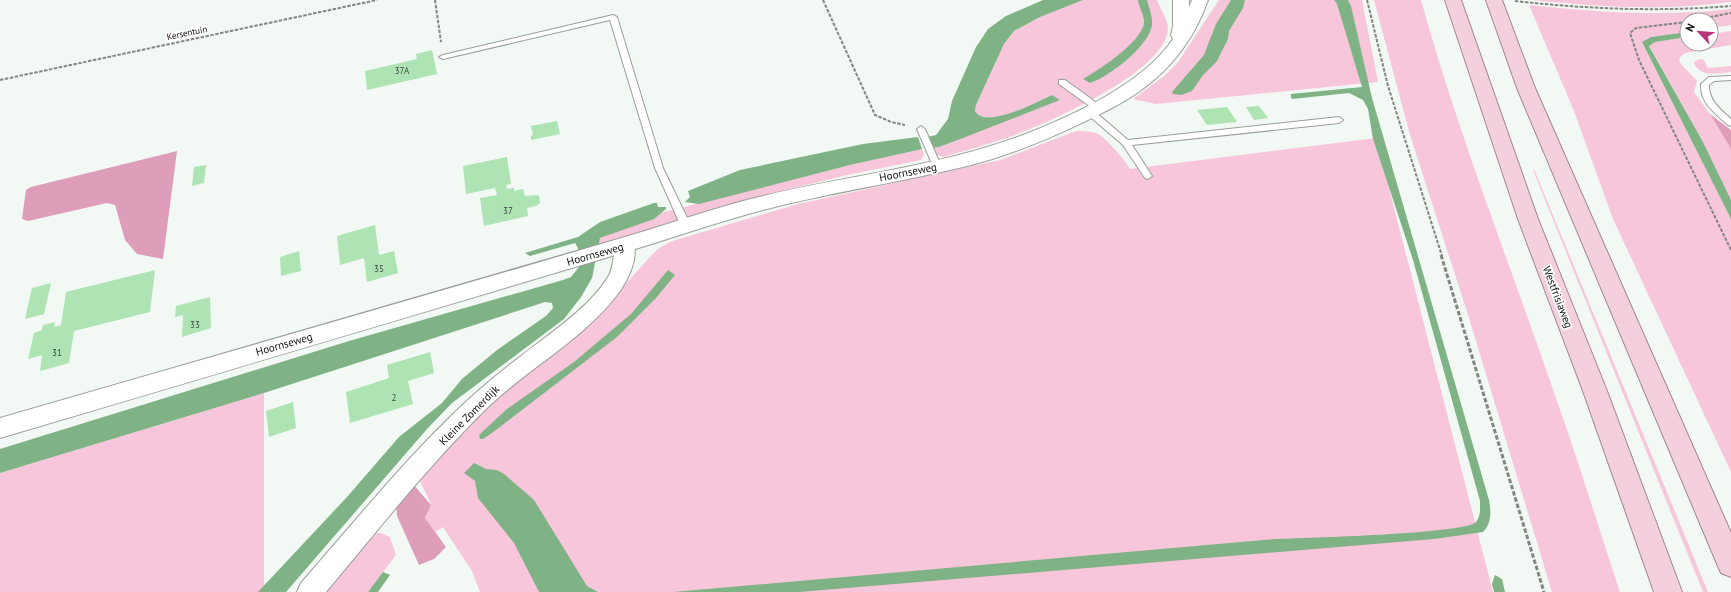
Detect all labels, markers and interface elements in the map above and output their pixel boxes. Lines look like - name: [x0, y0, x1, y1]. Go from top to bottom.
- north arrow: [1679, 12, 1719, 52]
- text: N: [1682, 21, 1698, 34]
- street label: Kersentuin: [166, 23, 208, 42]
- house number: 37A: [395, 65, 410, 76]
- street label: Hoornseweg: [878, 160, 938, 184]
- house number: 37: [503, 205, 513, 216]
- street label: Hoornseweg: [565, 239, 625, 269]
- house number: 35: [374, 263, 384, 274]
- street label: Westfrisiaweg: [1540, 264, 1576, 330]
- house number: 33: [190, 319, 200, 330]
- street label: Hoornseweg: [254, 329, 314, 359]
- house number: 31: [52, 347, 62, 358]
- street label: Kleine Zomerdijk: [436, 381, 503, 448]
- house number: 2: [392, 392, 397, 403]

